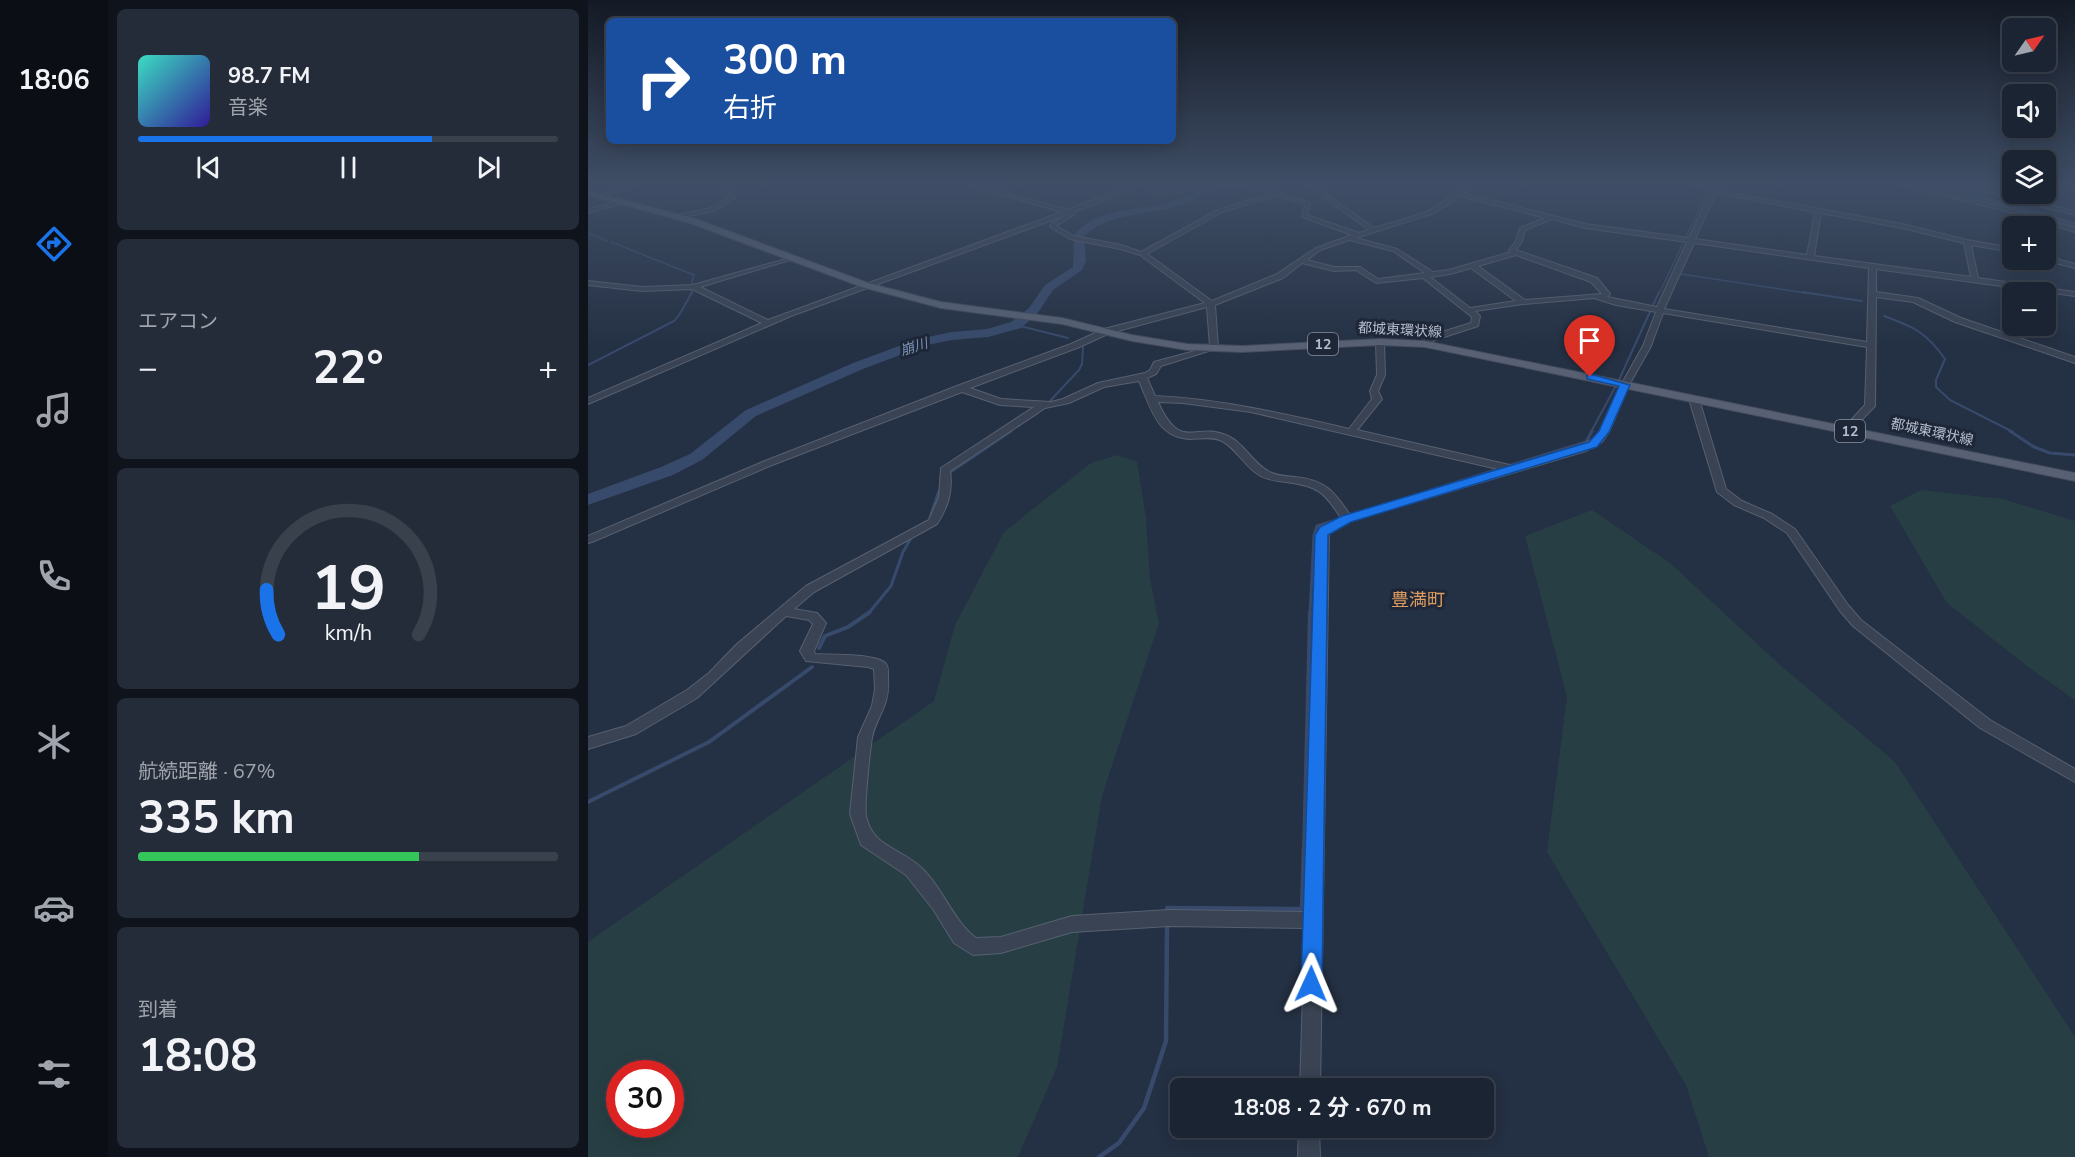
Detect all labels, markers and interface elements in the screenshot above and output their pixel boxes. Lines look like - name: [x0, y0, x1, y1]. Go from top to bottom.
- north arrow: [2002, 18, 2056, 72]
- map controls: [2002, 18, 2056, 336]
- text: 300 m: [723, 32, 847, 89]
- icon: right: [624, 42, 702, 120]
- text: 98.7 FM: [228, 61, 310, 91]
- text: 18:06: [18, 62, 90, 99]
- button: sound: [2002, 84, 2056, 138]
- text: 右折: [723, 90, 777, 127]
- text: 音楽: [228, 94, 268, 121]
- button: layers: [2002, 150, 2056, 204]
- icon: previous: [192, 151, 225, 184]
- icon: pause: [332, 151, 365, 184]
- icon: next: [472, 151, 505, 184]
- button: +: [2002, 216, 2056, 270]
- icon: directions: [33, 223, 75, 265]
- button: −: [2002, 282, 2056, 336]
- text: エアコン: [138, 308, 218, 335]
- pin: [1564, 315, 1615, 377]
- street label: 都城東環状線: [1358, 318, 1442, 342]
- icon: arrive: [1573, 324, 1606, 357]
- water label: 崩川: [898, 333, 932, 360]
- road number: 12: [1308, 333, 1338, 355]
- text: 22°: [312, 338, 384, 399]
- text: −: [138, 346, 158, 391]
- text: +: [538, 346, 558, 391]
- icon: music: [33, 389, 75, 431]
- street label: 都城東環状線: [1889, 414, 1975, 450]
- road number: 12: [1835, 420, 1865, 442]
- text: 19: [311, 547, 385, 632]
- icon: phone: [33, 555, 75, 597]
- district label: 豊満町: [1391, 588, 1445, 612]
- text: km/h: [324, 619, 372, 649]
- icon: climate: [33, 721, 75, 763]
- text: 航続距離 · 67%: [138, 758, 275, 785]
- text: 335 km: [138, 788, 295, 849]
- icon: car: [33, 887, 75, 929]
- position arrow: [1279, 952, 1343, 1016]
- text: 到着: [138, 996, 178, 1023]
- text: 18:08: [138, 1026, 257, 1087]
- icon: filters: [33, 1053, 75, 1095]
- speed limit sign: 30: [606, 1060, 684, 1138]
- text: 18:08 · 2 分 · 670 m: [1233, 1093, 1431, 1123]

